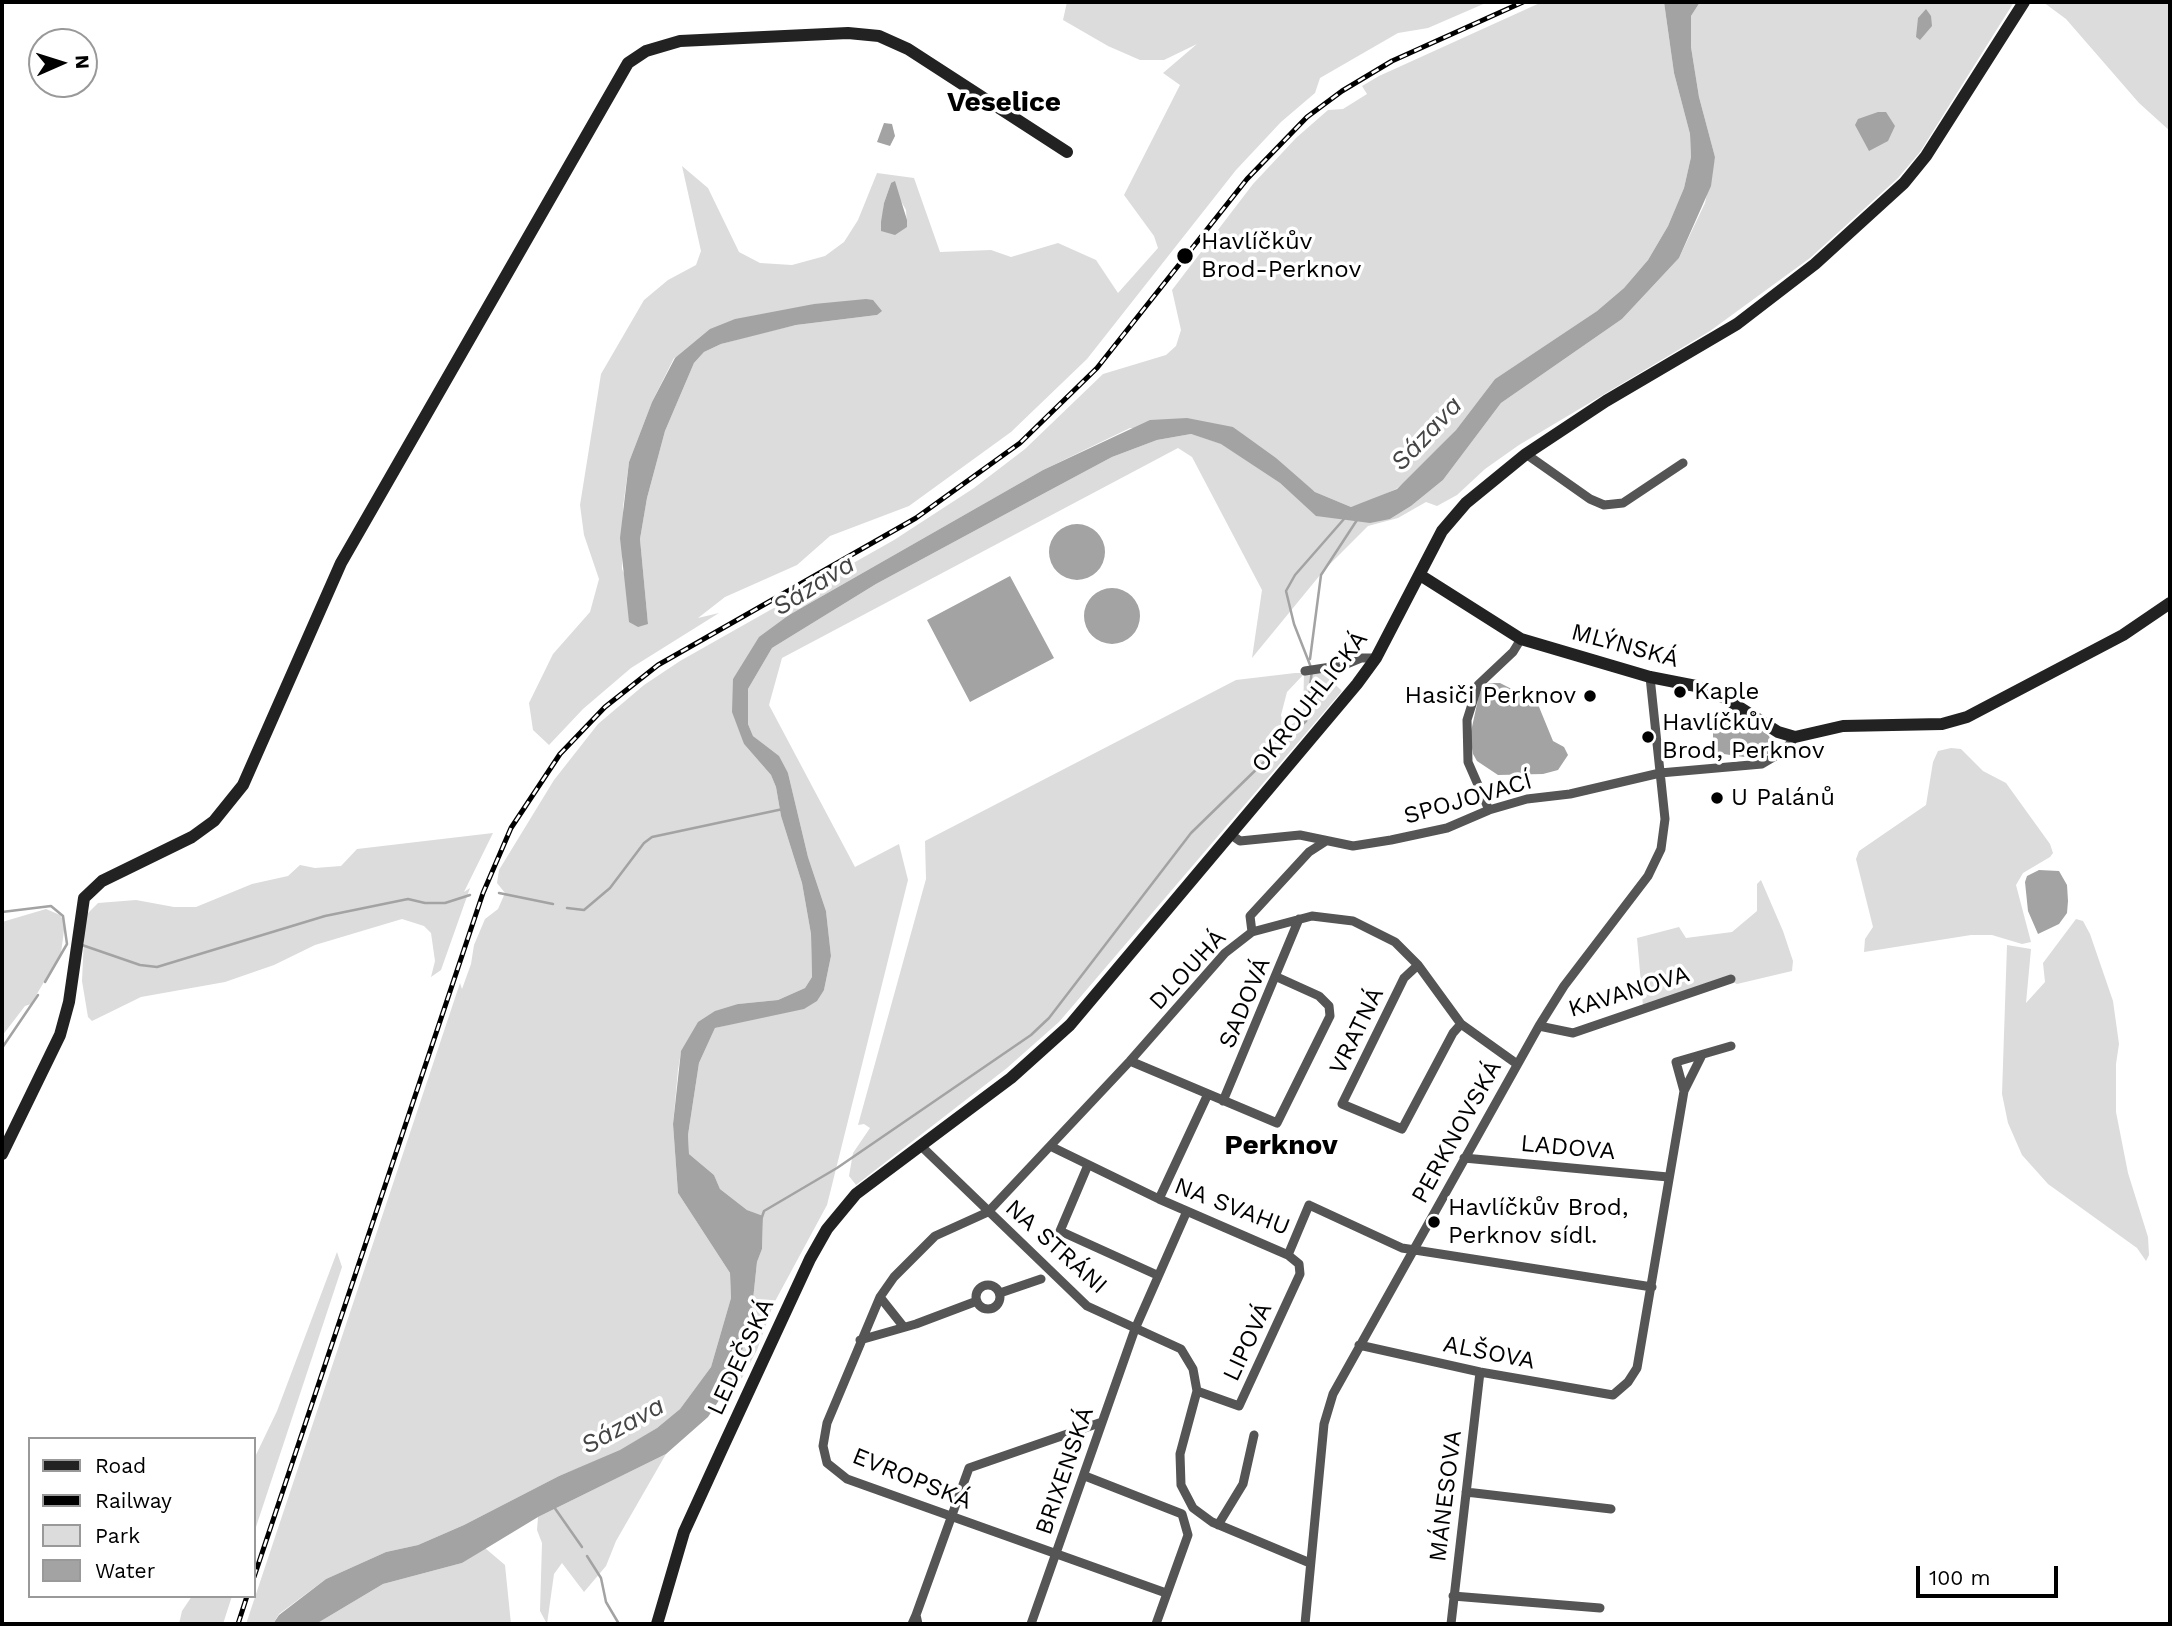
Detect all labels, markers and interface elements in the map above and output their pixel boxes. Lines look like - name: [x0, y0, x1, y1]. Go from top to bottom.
- north arrow: [28, 28, 98, 98]
- text: N: [71, 54, 94, 70]
- district label: Veselice: [947, 86, 1061, 120]
- place label: Havlíčkův Brod-Perknov: [1201, 228, 1361, 284]
- marker: Havlíčkův Brod-Perknov: [1175, 246, 1195, 266]
- water label: Sázava: [1385, 390, 1469, 478]
- water label: Sázava: [767, 549, 861, 623]
- street label: MLÝNSKÁ: [1568, 618, 1682, 674]
- street label: OKROUHLICKÁ: [1246, 626, 1374, 778]
- place label: Kaple: [1694, 678, 1759, 706]
- place label: Hasiči Perknov: [1404, 682, 1576, 710]
- marker: Kaple: [1672, 684, 1688, 700]
- marker: Hasiči Perknov: [1582, 688, 1598, 704]
- place label: Havlíčkův Brod, Perknov: [1662, 709, 1825, 765]
- marker: Havlíčkův Brod, Perknov: [1640, 729, 1656, 745]
- street label: SPOJOVACÍ: [1401, 767, 1535, 831]
- place label: U Palánů: [1731, 784, 1835, 812]
- marker: U Palánů: [1709, 790, 1725, 806]
- street label: DLOUHÁ: [1144, 924, 1232, 1016]
- street label: SADOVÁ: [1213, 953, 1277, 1053]
- street label: KAVANOVA: [1565, 960, 1693, 1024]
- street label: VRATNÁ: [1324, 983, 1390, 1079]
- street label: PERKNOVSKÁ: [1406, 1055, 1508, 1209]
- district label: Perknov: [1224, 1129, 1338, 1163]
- street label: LADOVA: [1519, 1130, 1617, 1166]
- street label: NA SVAHU: [1170, 1172, 1294, 1242]
- street label: NA STRÁNI: [999, 1194, 1113, 1300]
- place label: Havlíčkův Brod, Perknov sídl.: [1448, 1194, 1628, 1250]
- marker: Havlíčkův Brod, Perknov sídl.: [1426, 1214, 1442, 1230]
- street label: LEDEČSKÁ: [701, 1294, 781, 1420]
- street label: LIPOVÁ: [1217, 1298, 1279, 1386]
- street label: ALŠOVA: [1441, 1330, 1537, 1376]
- water label: Sázava: [576, 1390, 670, 1462]
- street label: BRIXENSKÁ: [1030, 1403, 1100, 1539]
- street label: MÁNESOVA: [1424, 1429, 1468, 1563]
- legend: [28, 1437, 256, 1598]
- street label: EVROPSKÁ: [848, 1442, 976, 1516]
- text: Road: [95, 1453, 146, 1478]
- text: Railway: [95, 1488, 172, 1513]
- text: Park: [95, 1523, 140, 1548]
- scale bar: [1920, 1552, 2062, 1596]
- text: Water: [95, 1558, 155, 1583]
- text: 100 m: [1929, 1565, 1991, 1590]

